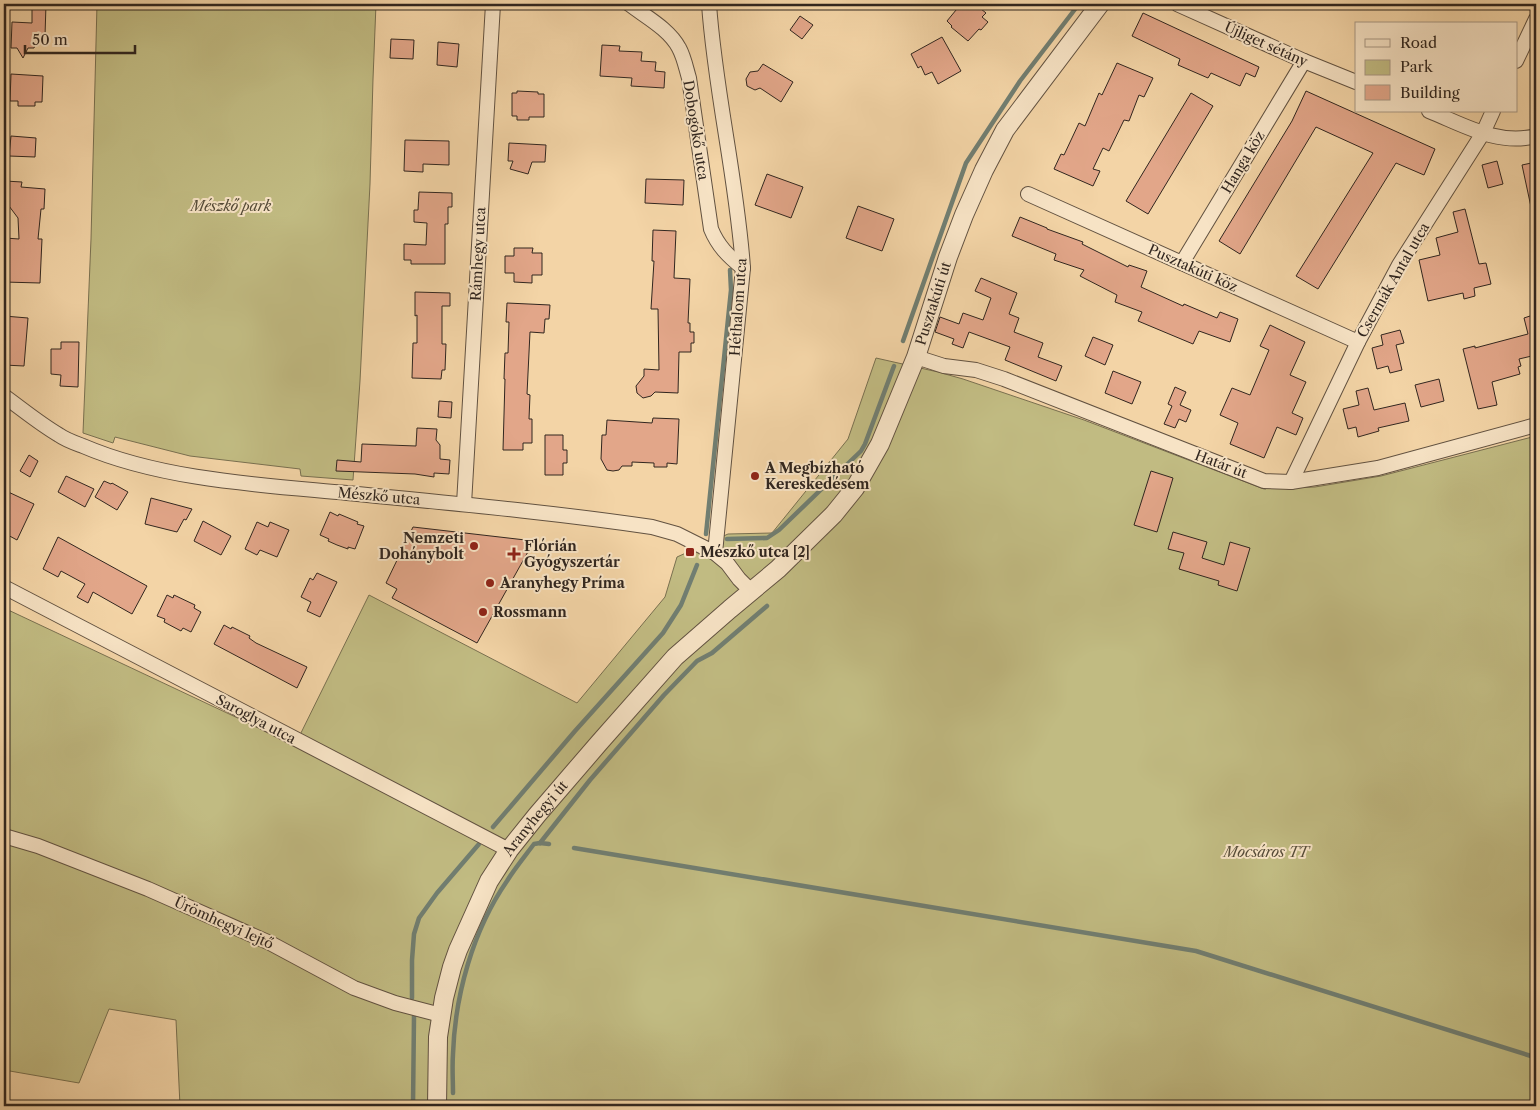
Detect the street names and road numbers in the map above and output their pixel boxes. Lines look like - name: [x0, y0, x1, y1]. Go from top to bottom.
- street label: Újliget sétány: [1221, 17, 1311, 70]
- street label: Dobogókő utca: [679, 79, 713, 182]
- street label: Hanga köz: [1217, 128, 1269, 196]
- street label: Rámhegy utca: [467, 206, 489, 301]
- street label: Csermák Antal utca: [1353, 219, 1434, 341]
- street label: Pusztakúti köz: [1145, 240, 1241, 296]
- street label: Héthalom utca: [726, 257, 750, 357]
- street label: Pusztakúti út: [911, 260, 955, 347]
- street label: Határ út: [1192, 446, 1250, 482]
- street label: Mészkő utca: [337, 483, 422, 509]
- street label: Saroglya utca: [213, 690, 300, 748]
- street label: Aranyhegyi út: [498, 777, 572, 860]
- street label: Ürömhegyi lejtő: [171, 893, 277, 953]

